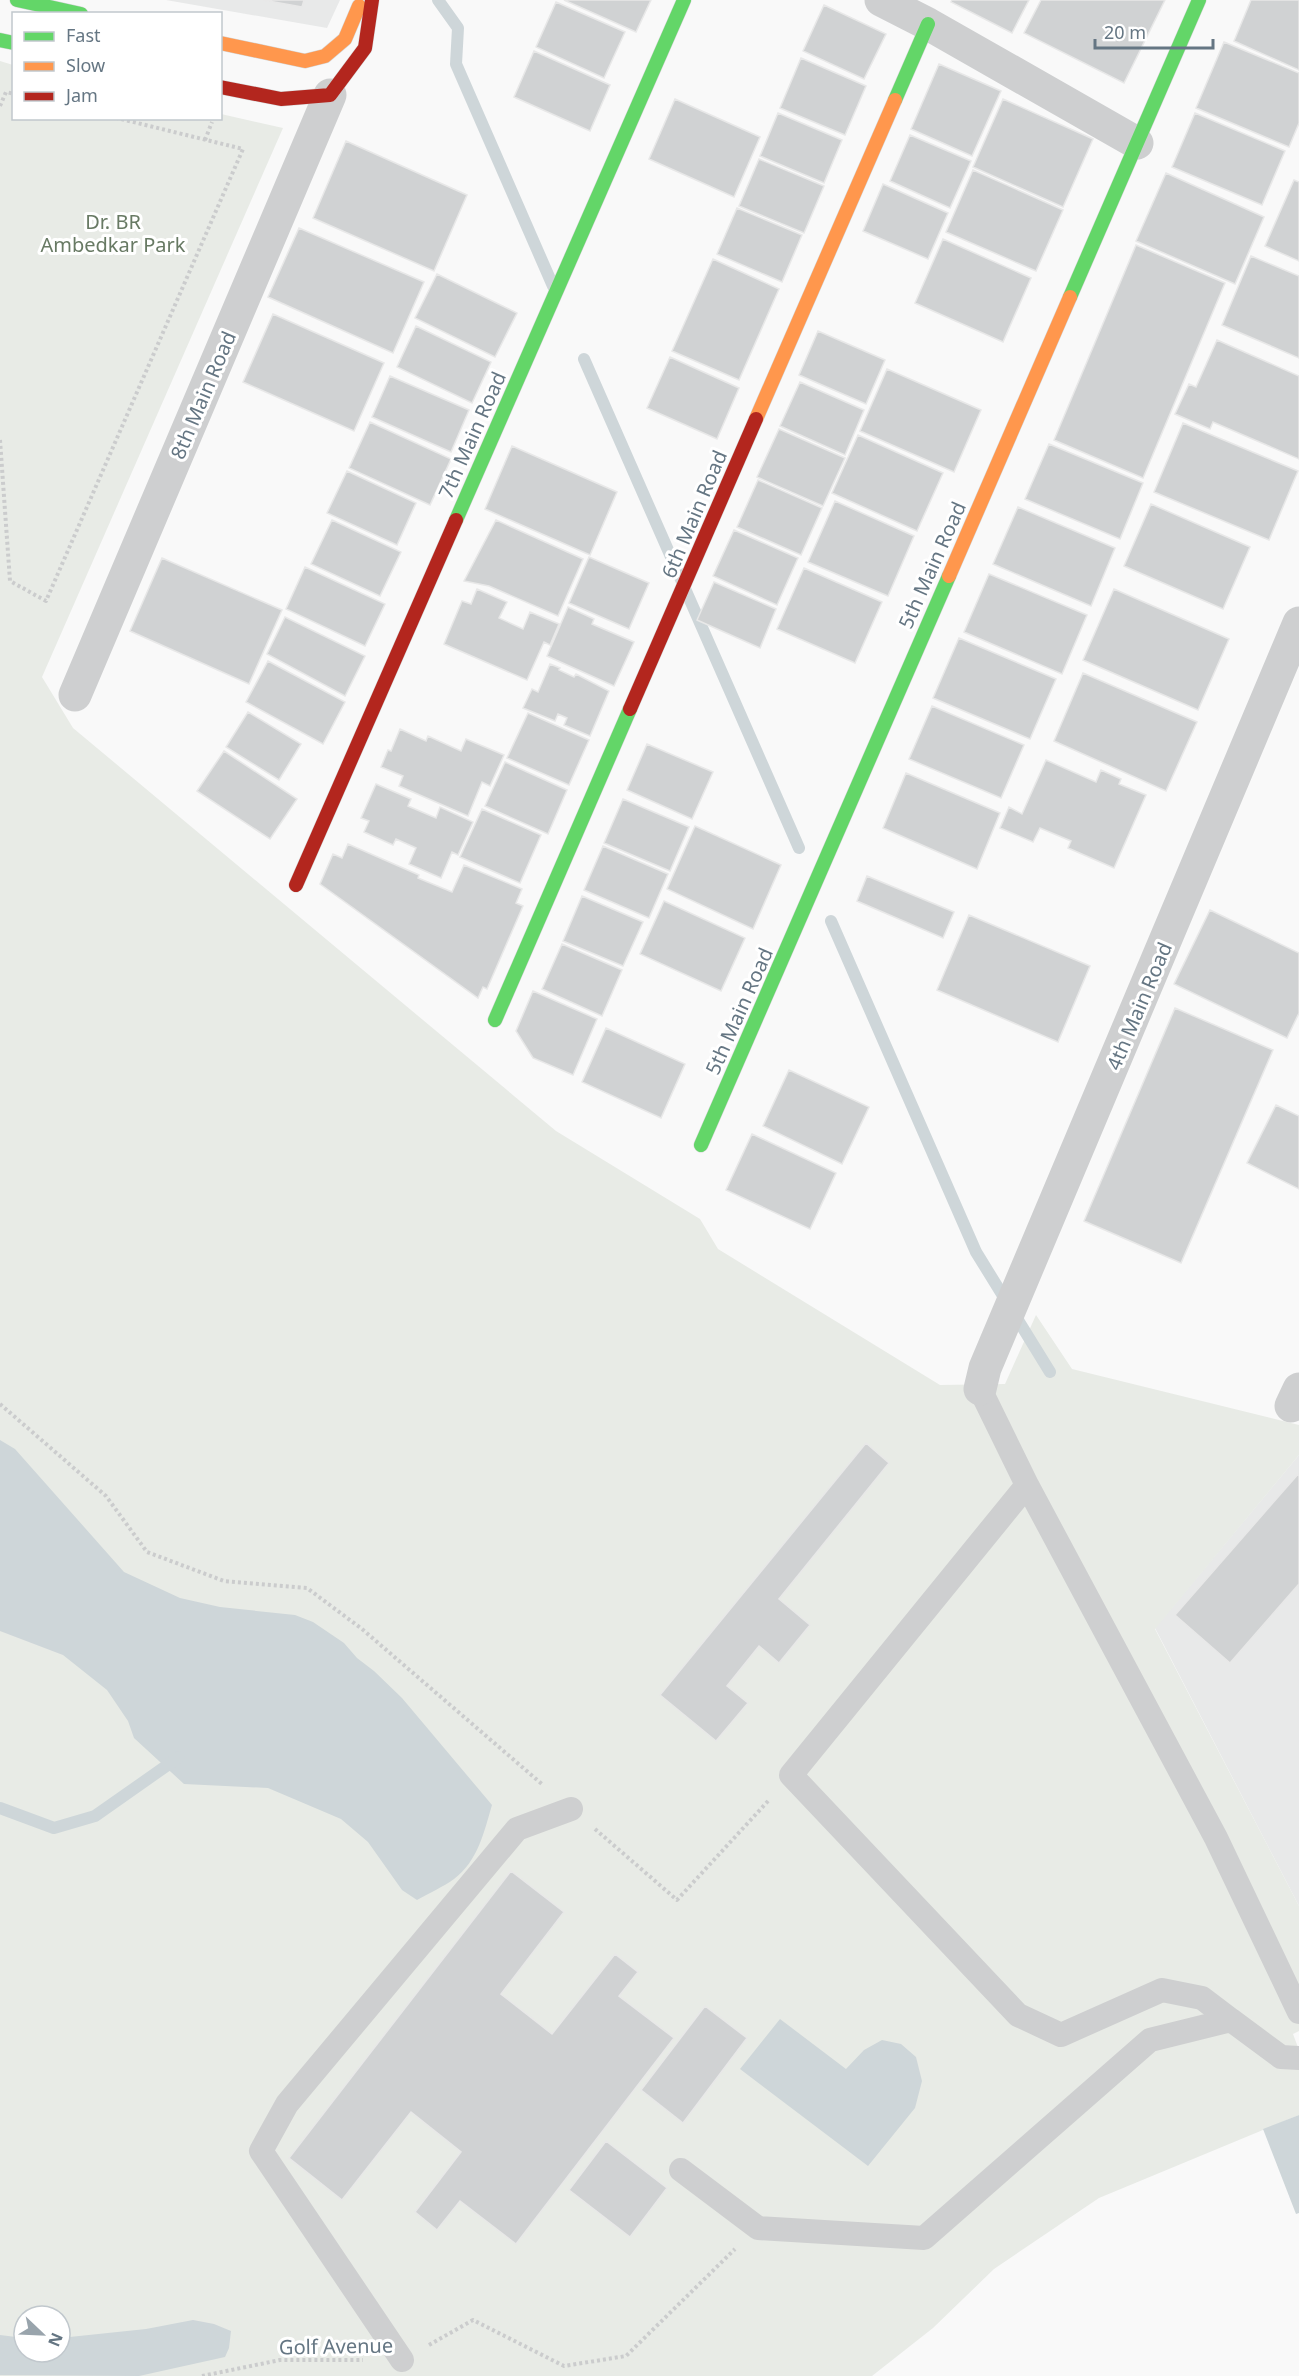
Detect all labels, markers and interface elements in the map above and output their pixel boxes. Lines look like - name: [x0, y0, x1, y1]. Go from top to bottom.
- legend: [12, 12, 222, 120]
- scale bar: [1095, 12, 1214, 50]
- text: 20 m: [1104, 20, 1146, 44]
- text: Fast: [66, 23, 101, 47]
- text: Slow: [66, 53, 105, 77]
- text: Jam: [64, 83, 98, 107]
- park label: Dr. BR Ambedkar Park: [41, 208, 186, 258]
- street label: 8th Main Road: [164, 327, 242, 463]
- street label: 7th Main Road: [432, 367, 512, 503]
- street label: 6th Main Road: [655, 446, 733, 582]
- street label: 5th Main Road: [892, 497, 972, 633]
- street label: 4th Main Road: [1100, 938, 1178, 1074]
- street label: 5th Main Road: [699, 943, 779, 1079]
- north arrow: [12, 2304, 72, 2364]
- text: N: [43, 2330, 68, 2350]
- street label: Golf Avenue: [279, 2332, 393, 2360]

